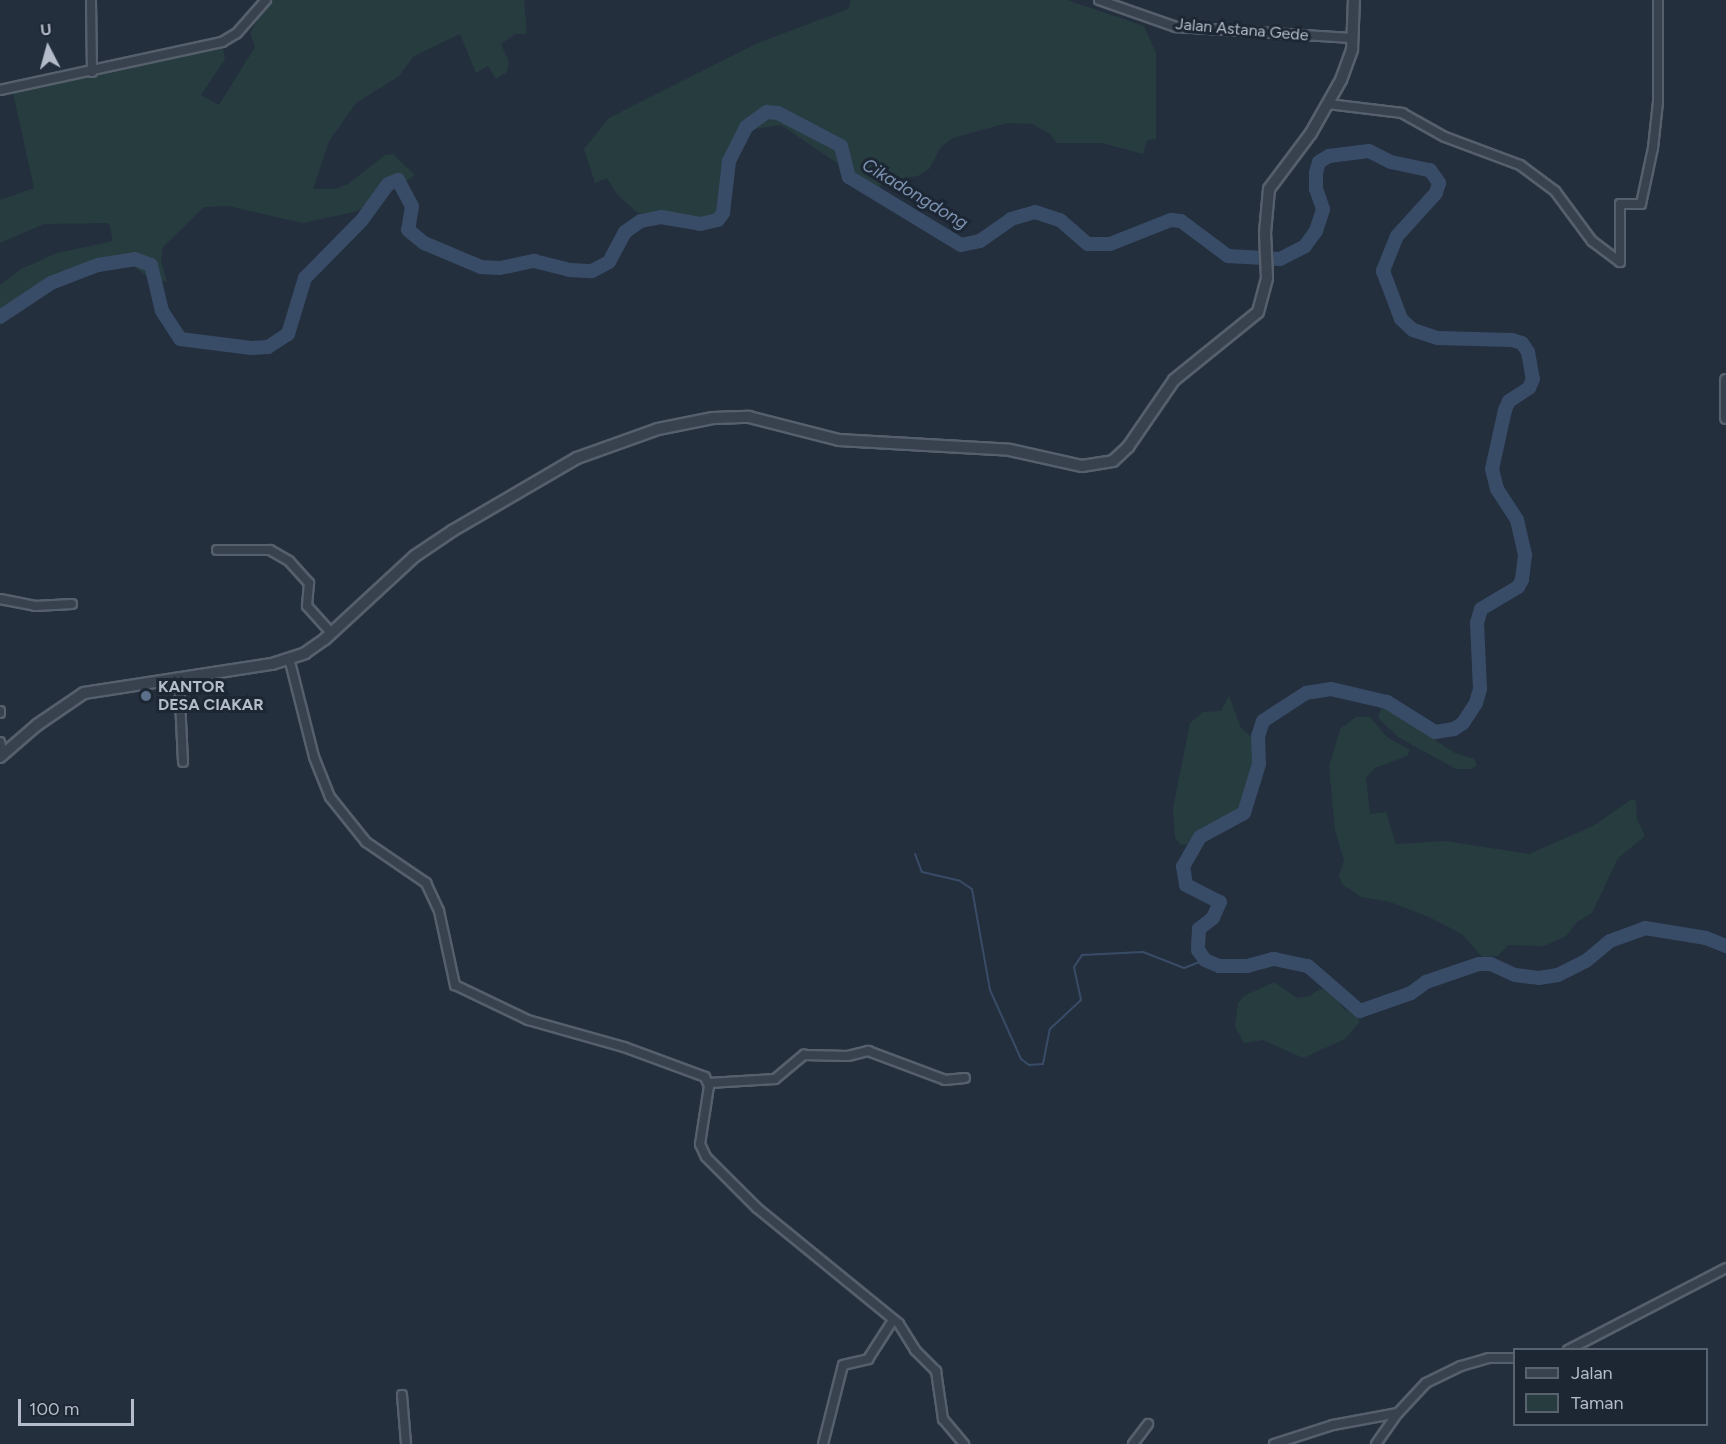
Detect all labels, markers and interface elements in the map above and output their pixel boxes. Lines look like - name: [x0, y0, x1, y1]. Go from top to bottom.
- street label: Jalan Astana Gede: [1175, 15, 1309, 45]
- north arrow: [18, 18, 78, 78]
- text: U: [39, 20, 53, 40]
- water label: Cikadongdong: [858, 154, 972, 234]
- place label: KANTOR DESA CIAKAR: [158, 677, 264, 715]
- marker: KANTOR DESA CIAKAR: [139, 689, 153, 703]
- legend: [1513, 1348, 1708, 1426]
- text: Jalan: [1571, 1362, 1613, 1384]
- scale bar: [21, 1387, 136, 1425]
- text: Taman: [1571, 1392, 1624, 1414]
- text: 100 m: [29, 1398, 79, 1420]

